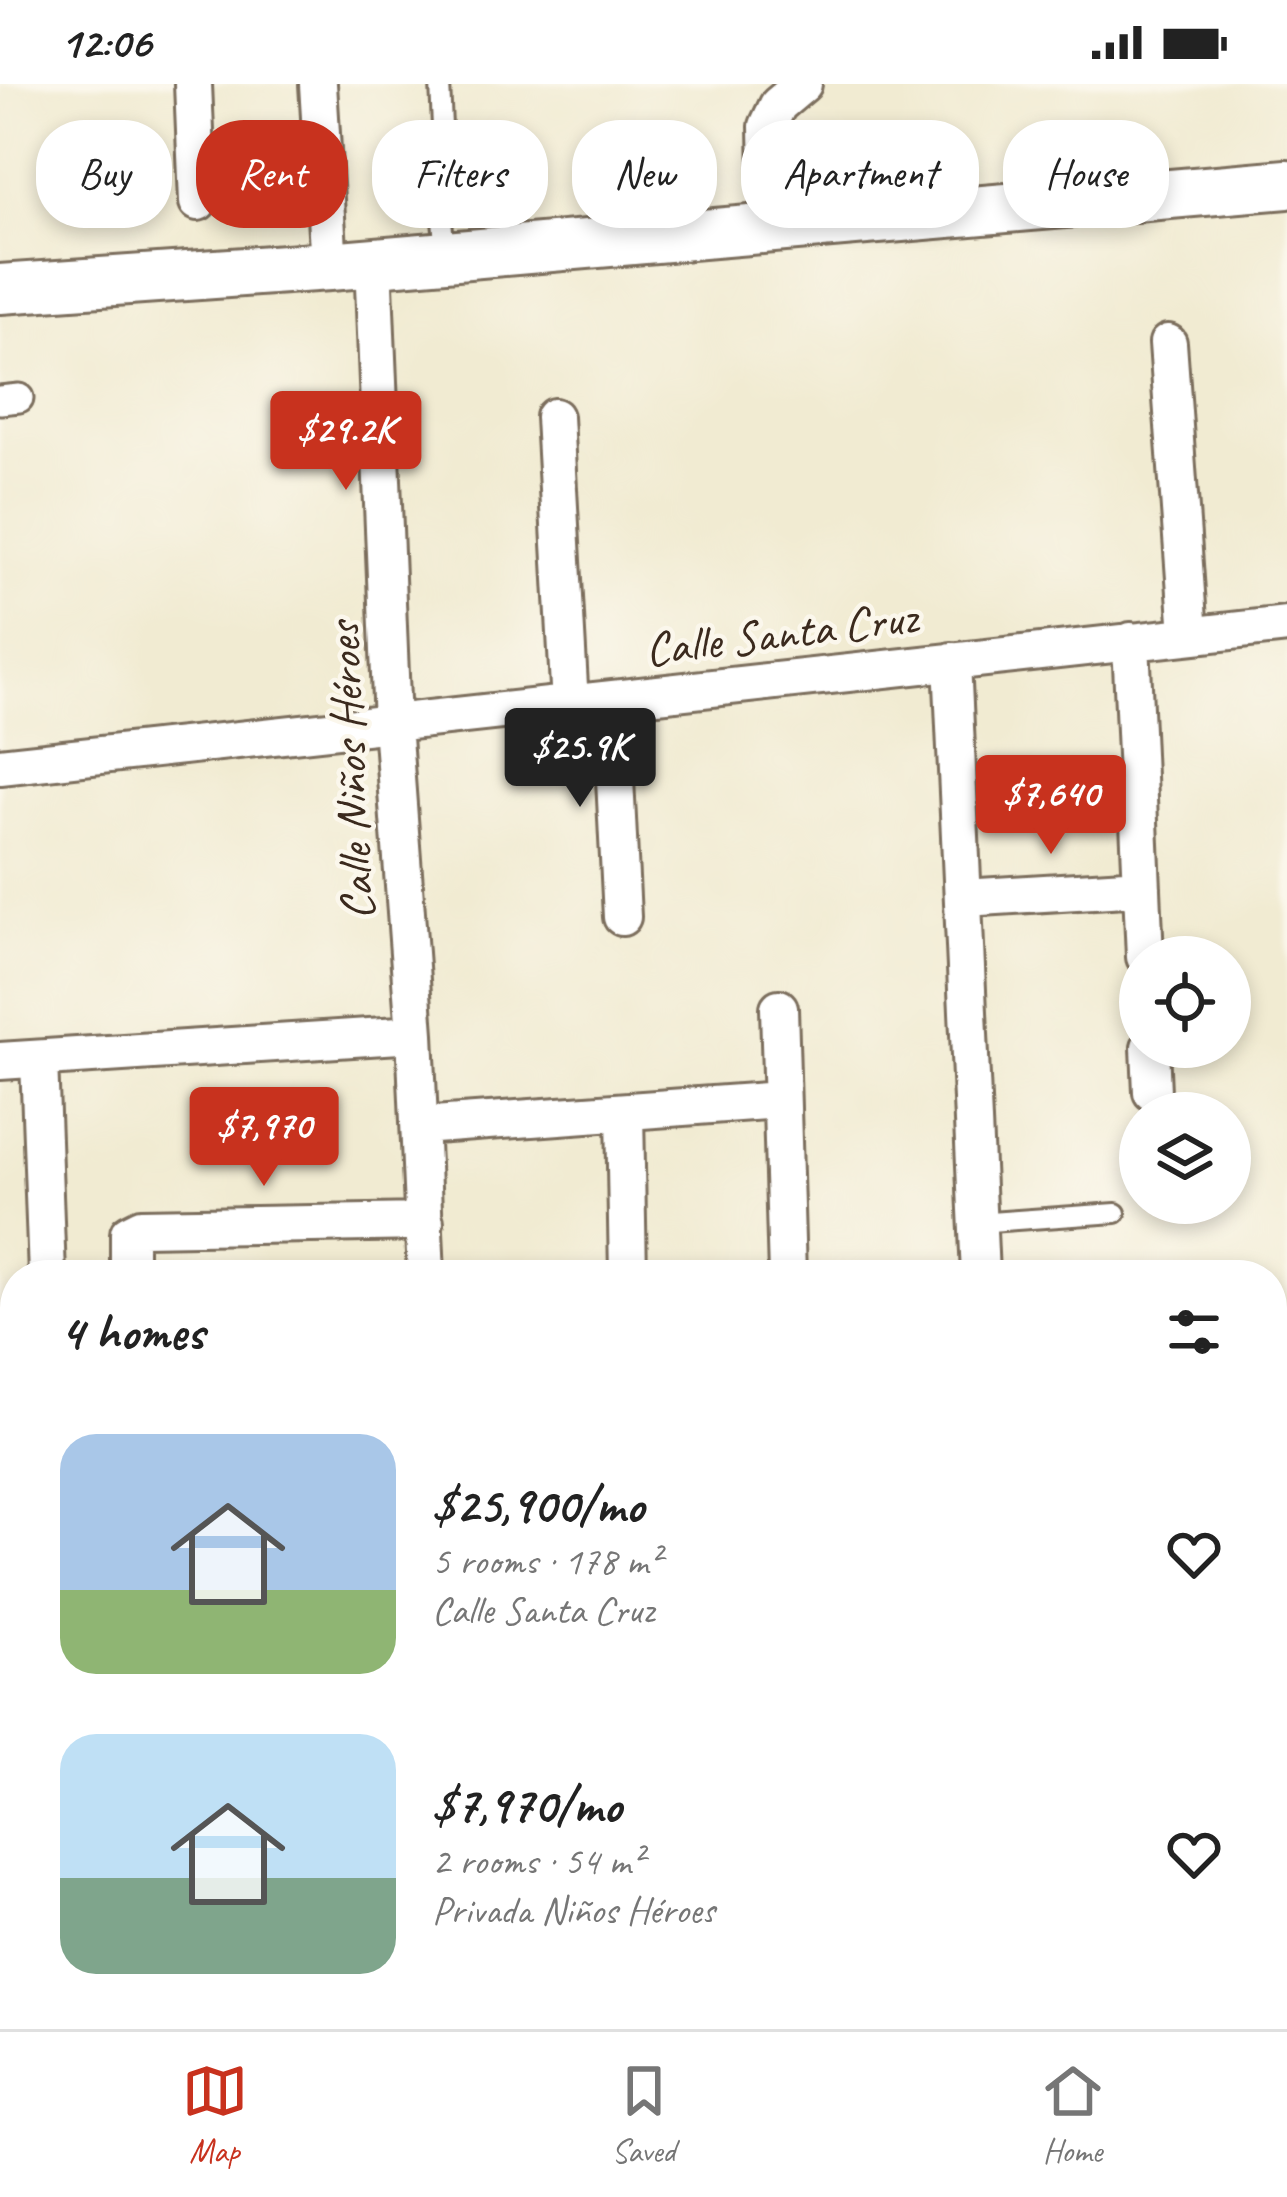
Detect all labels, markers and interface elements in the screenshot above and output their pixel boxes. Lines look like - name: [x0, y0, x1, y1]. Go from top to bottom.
- text: 12:06: [60, 14, 151, 71]
- chip: Buy: [36, 120, 172, 228]
- chip: Rent: [196, 120, 348, 228]
- chip: Filters: [372, 120, 548, 228]
- chip: New: [572, 120, 717, 228]
- chip: Apartment: [741, 120, 979, 228]
- chip: House: [1003, 120, 1169, 228]
- pin: $29.2K: [248, 391, 444, 493]
- text: $29.2K: [297, 405, 395, 454]
- street label: Calle Santa Cruz: [642, 586, 923, 679]
- street label: Calle Niños Héroes: [312, 617, 388, 922]
- pin: $25.9K: [482, 708, 678, 810]
- text: $25.9K: [532, 722, 628, 771]
- pin: $7,640: [953, 755, 1149, 857]
- text: $7,640: [1003, 769, 1099, 818]
- map controls: [1119, 936, 1251, 1224]
- button: locate: [1119, 936, 1251, 1068]
- pin: $7,970: [166, 1087, 362, 1189]
- button: layers: [1119, 1092, 1251, 1224]
- text: $7,970: [217, 1101, 311, 1150]
- icon: filters: [1161, 1299, 1227, 1365]
- text: 4 homes: [60, 1300, 204, 1364]
- text: $25,900/mo: [432, 1473, 644, 1537]
- icon: home: [156, 1482, 300, 1626]
- icon: heart: [1161, 1521, 1227, 1587]
- text: 5 rooms · 178 m²: [432, 1537, 660, 1586]
- text: Calle Santa Cruz: [432, 1586, 654, 1635]
- text: $7,970/mo: [432, 1773, 621, 1837]
- icon: home: [156, 1782, 300, 1926]
- icon: heart: [1161, 1821, 1227, 1887]
- text: 2 rooms · 54 m²: [432, 1837, 643, 1886]
- text: Privada Niños Héroes: [432, 1886, 715, 1935]
- tab: Map: [182, 2058, 248, 2172]
- tab: Saved: [611, 2058, 677, 2172]
- tab: Home: [1040, 2058, 1106, 2172]

